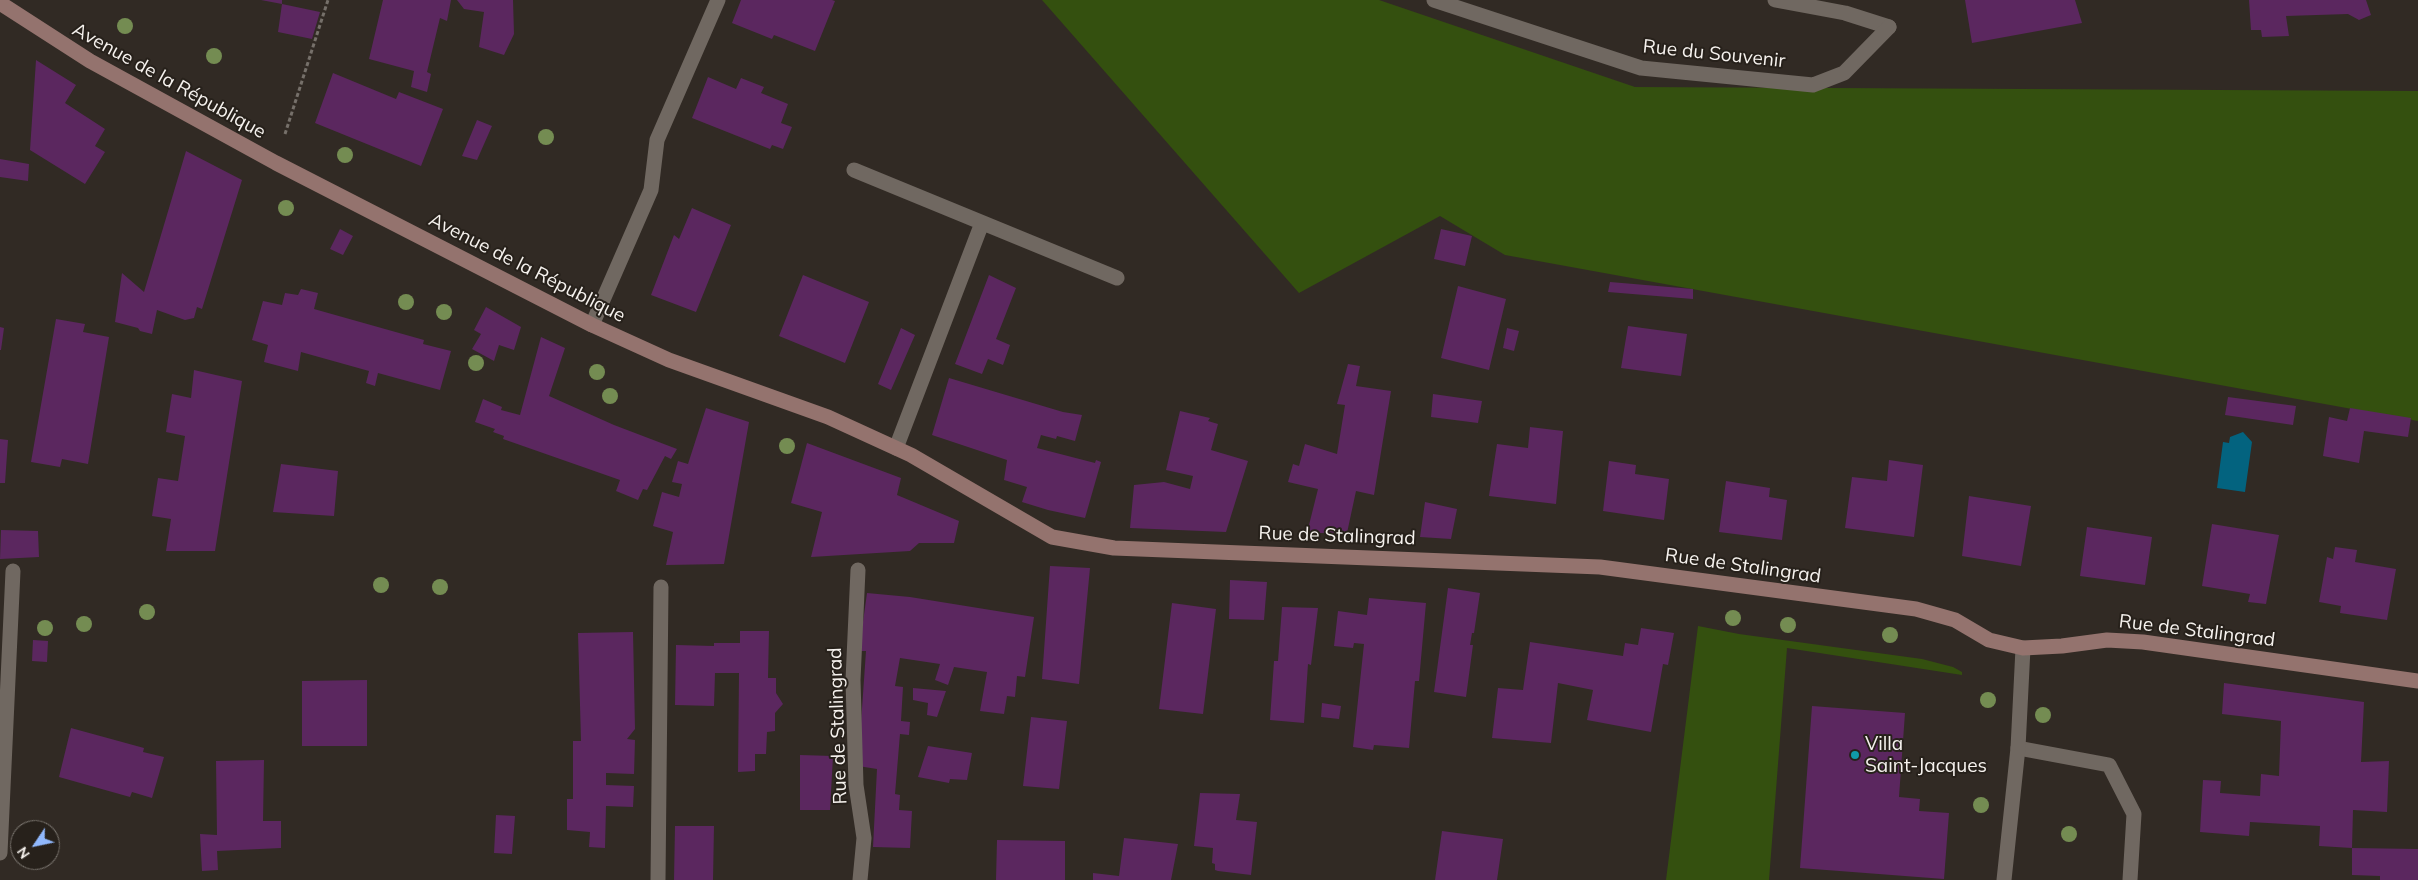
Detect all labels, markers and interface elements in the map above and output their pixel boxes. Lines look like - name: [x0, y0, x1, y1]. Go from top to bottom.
- street label: Avenue de la République: [68, 18, 270, 144]
- street label: Rue du Souvenir: [1642, 35, 1786, 73]
- street label: Avenue de la République: [425, 208, 629, 328]
- street label: Rue de Stalingrad: [1258, 522, 1416, 550]
- street label: Rue de Stalingrad: [1664, 544, 1822, 588]
- street label: Rue de Stalingrad: [2118, 610, 2276, 652]
- street label: Rue de Stalingrad: [824, 647, 852, 805]
- place label: Villa Saint-Jacques: [1865, 733, 1987, 777]
- marker: Villa Saint-Jacques: [1849, 749, 1861, 761]
- north arrow: [10, 820, 60, 870]
- text: N: [13, 843, 34, 862]

